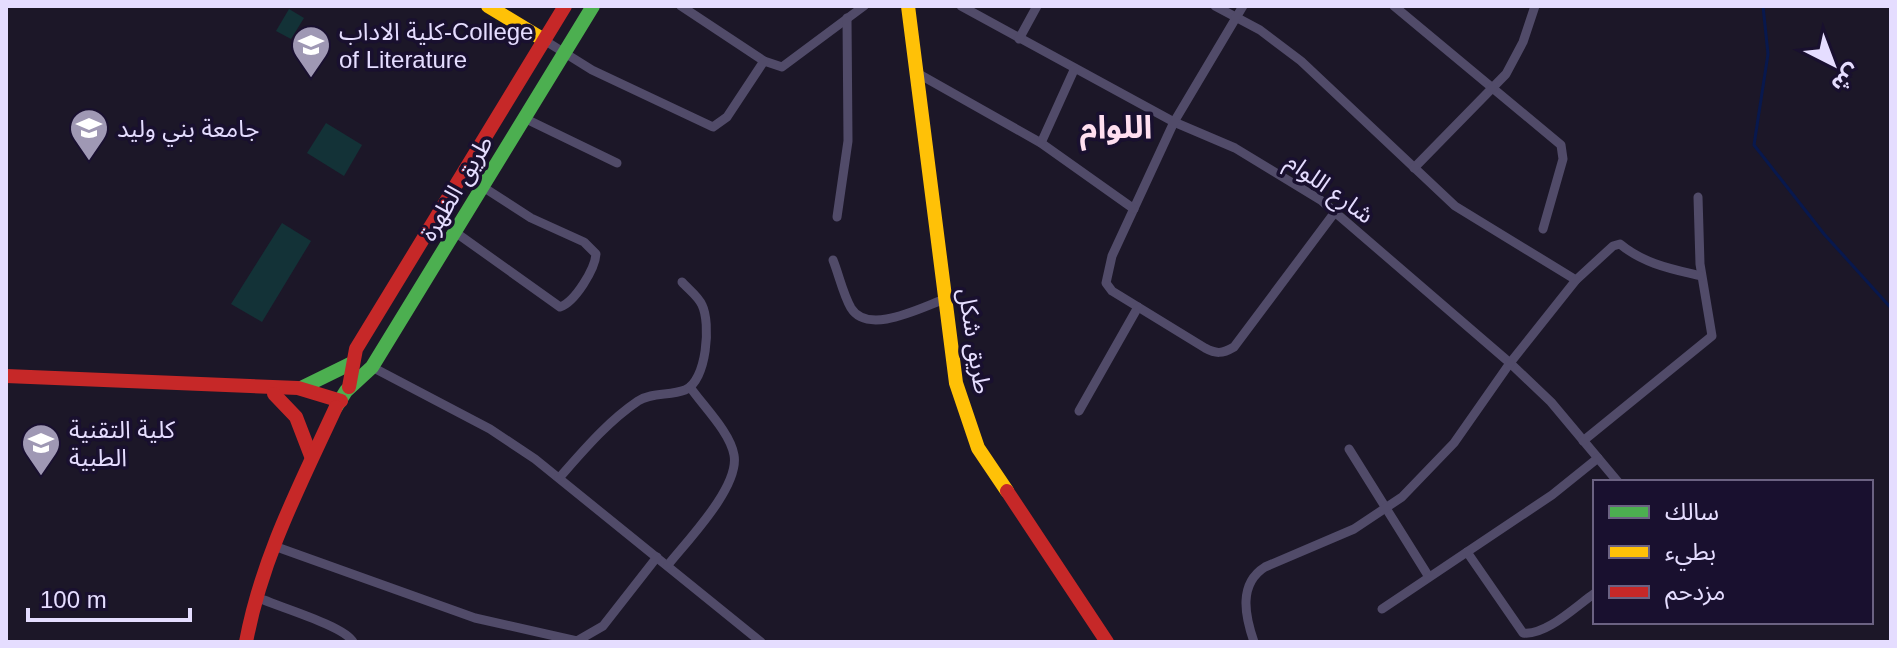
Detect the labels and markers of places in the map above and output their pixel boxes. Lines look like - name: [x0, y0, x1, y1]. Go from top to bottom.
- place label: كلية الاداب-College of Literature: [339, 18, 533, 73]
- school or university icon: كلية الاداب-College of Literature: [290, 24, 332, 79]
- school or university icon: جامعة بني وليد: [68, 107, 110, 162]
- place label: جامعة بني وليد: [117, 115, 259, 147]
- place label: كلية التقنية الطبية: [69, 416, 176, 471]
- school or university icon: كلية التقنية الطبية: [20, 422, 62, 477]

